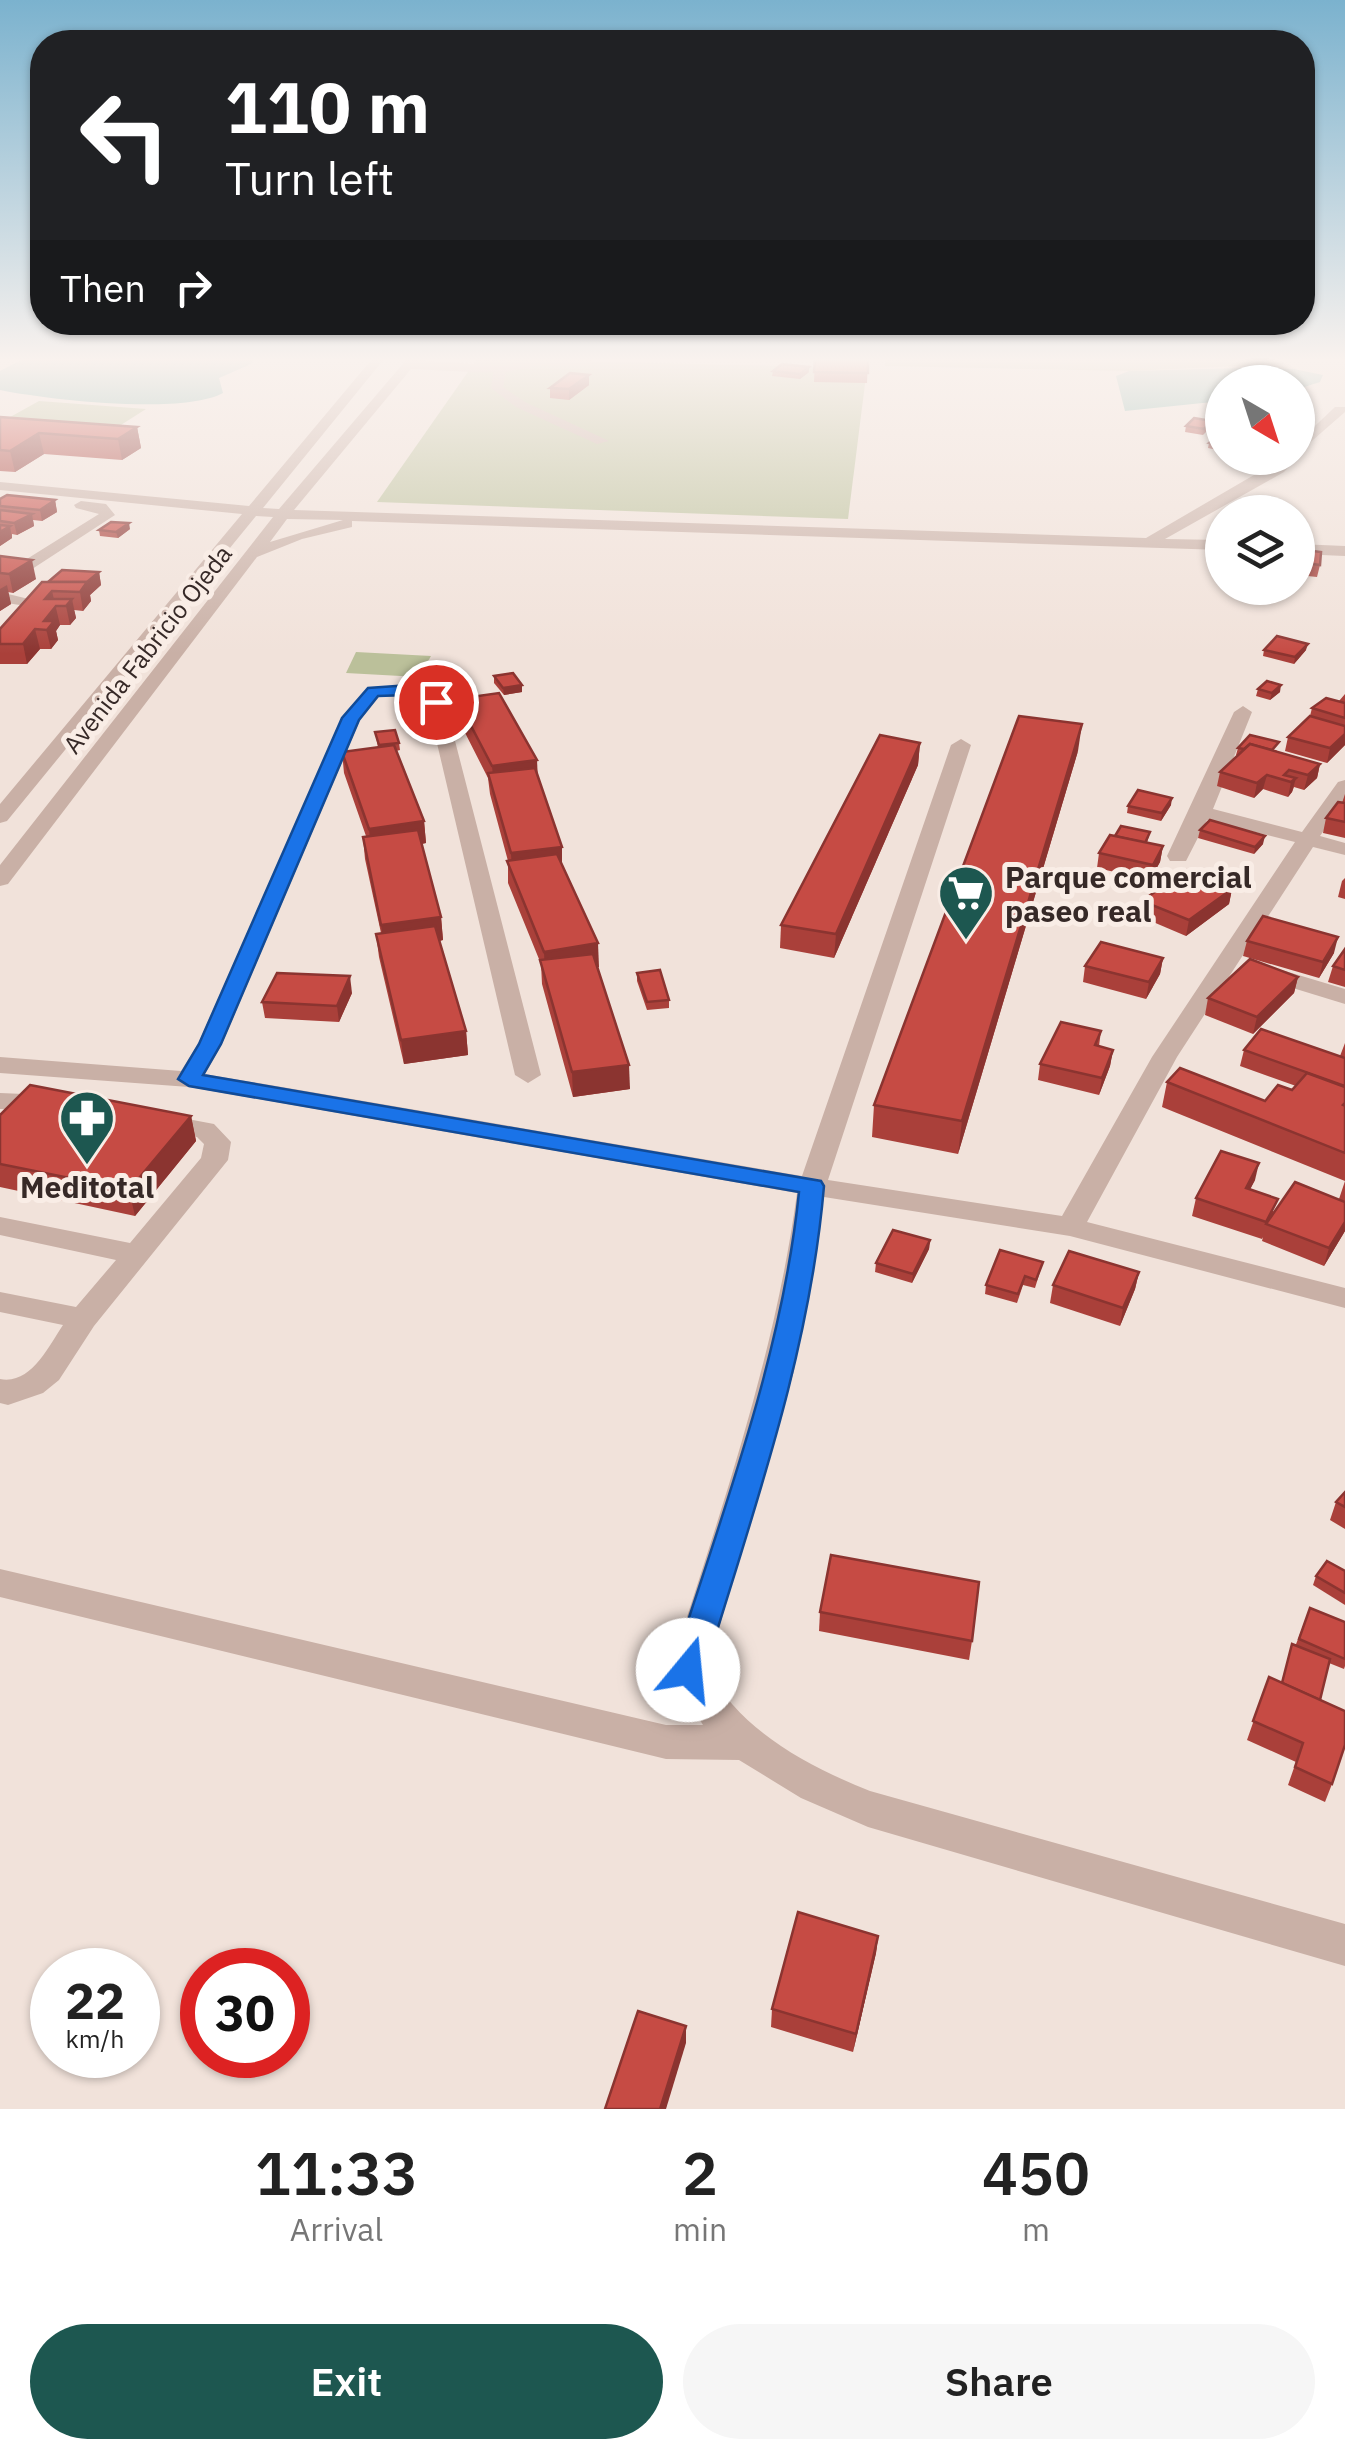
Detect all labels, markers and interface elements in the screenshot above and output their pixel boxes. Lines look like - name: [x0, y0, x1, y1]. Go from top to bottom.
- text: 110 m: [225, 61, 430, 152]
- icon: left: [60, 70, 190, 200]
- text: Turn left: [225, 149, 394, 207]
- icon: right: [166, 260, 221, 315]
- text: Then: [60, 263, 146, 312]
- north arrow: [1205, 365, 1315, 475]
- map controls: [1205, 365, 1315, 605]
- button: layers: [1205, 495, 1315, 605]
- street label: Avenida Fabricio Ojeda: [55, 538, 239, 760]
- pin: [394, 660, 479, 745]
- icon: arrive: [409, 675, 464, 730]
- place label: Parque comercial paseo real: [1005, 857, 1252, 930]
- supermarket icon: Parque comercial paseo real: [936, 863, 996, 942]
- pharmacy icon: Meditotal: [57, 1088, 117, 1167]
- place label: Meditotal: [20, 1167, 154, 1206]
- position arrow: [636, 1618, 740, 1722]
- speed limit sign: 30: [180, 1948, 310, 2078]
- text: 22: [65, 1968, 125, 2033]
- text: km/h: [66, 2022, 124, 2055]
- text: 11:33: [255, 2133, 418, 2212]
- text: 2: [682, 2133, 718, 2212]
- text: 450: [982, 2133, 1090, 2212]
- text: Arrival: [290, 2208, 383, 2250]
- text: min: [673, 2208, 727, 2250]
- text: m: [1022, 2208, 1050, 2250]
- button: Exit: [30, 2324, 663, 2439]
- button: Share: [683, 2324, 1315, 2439]

